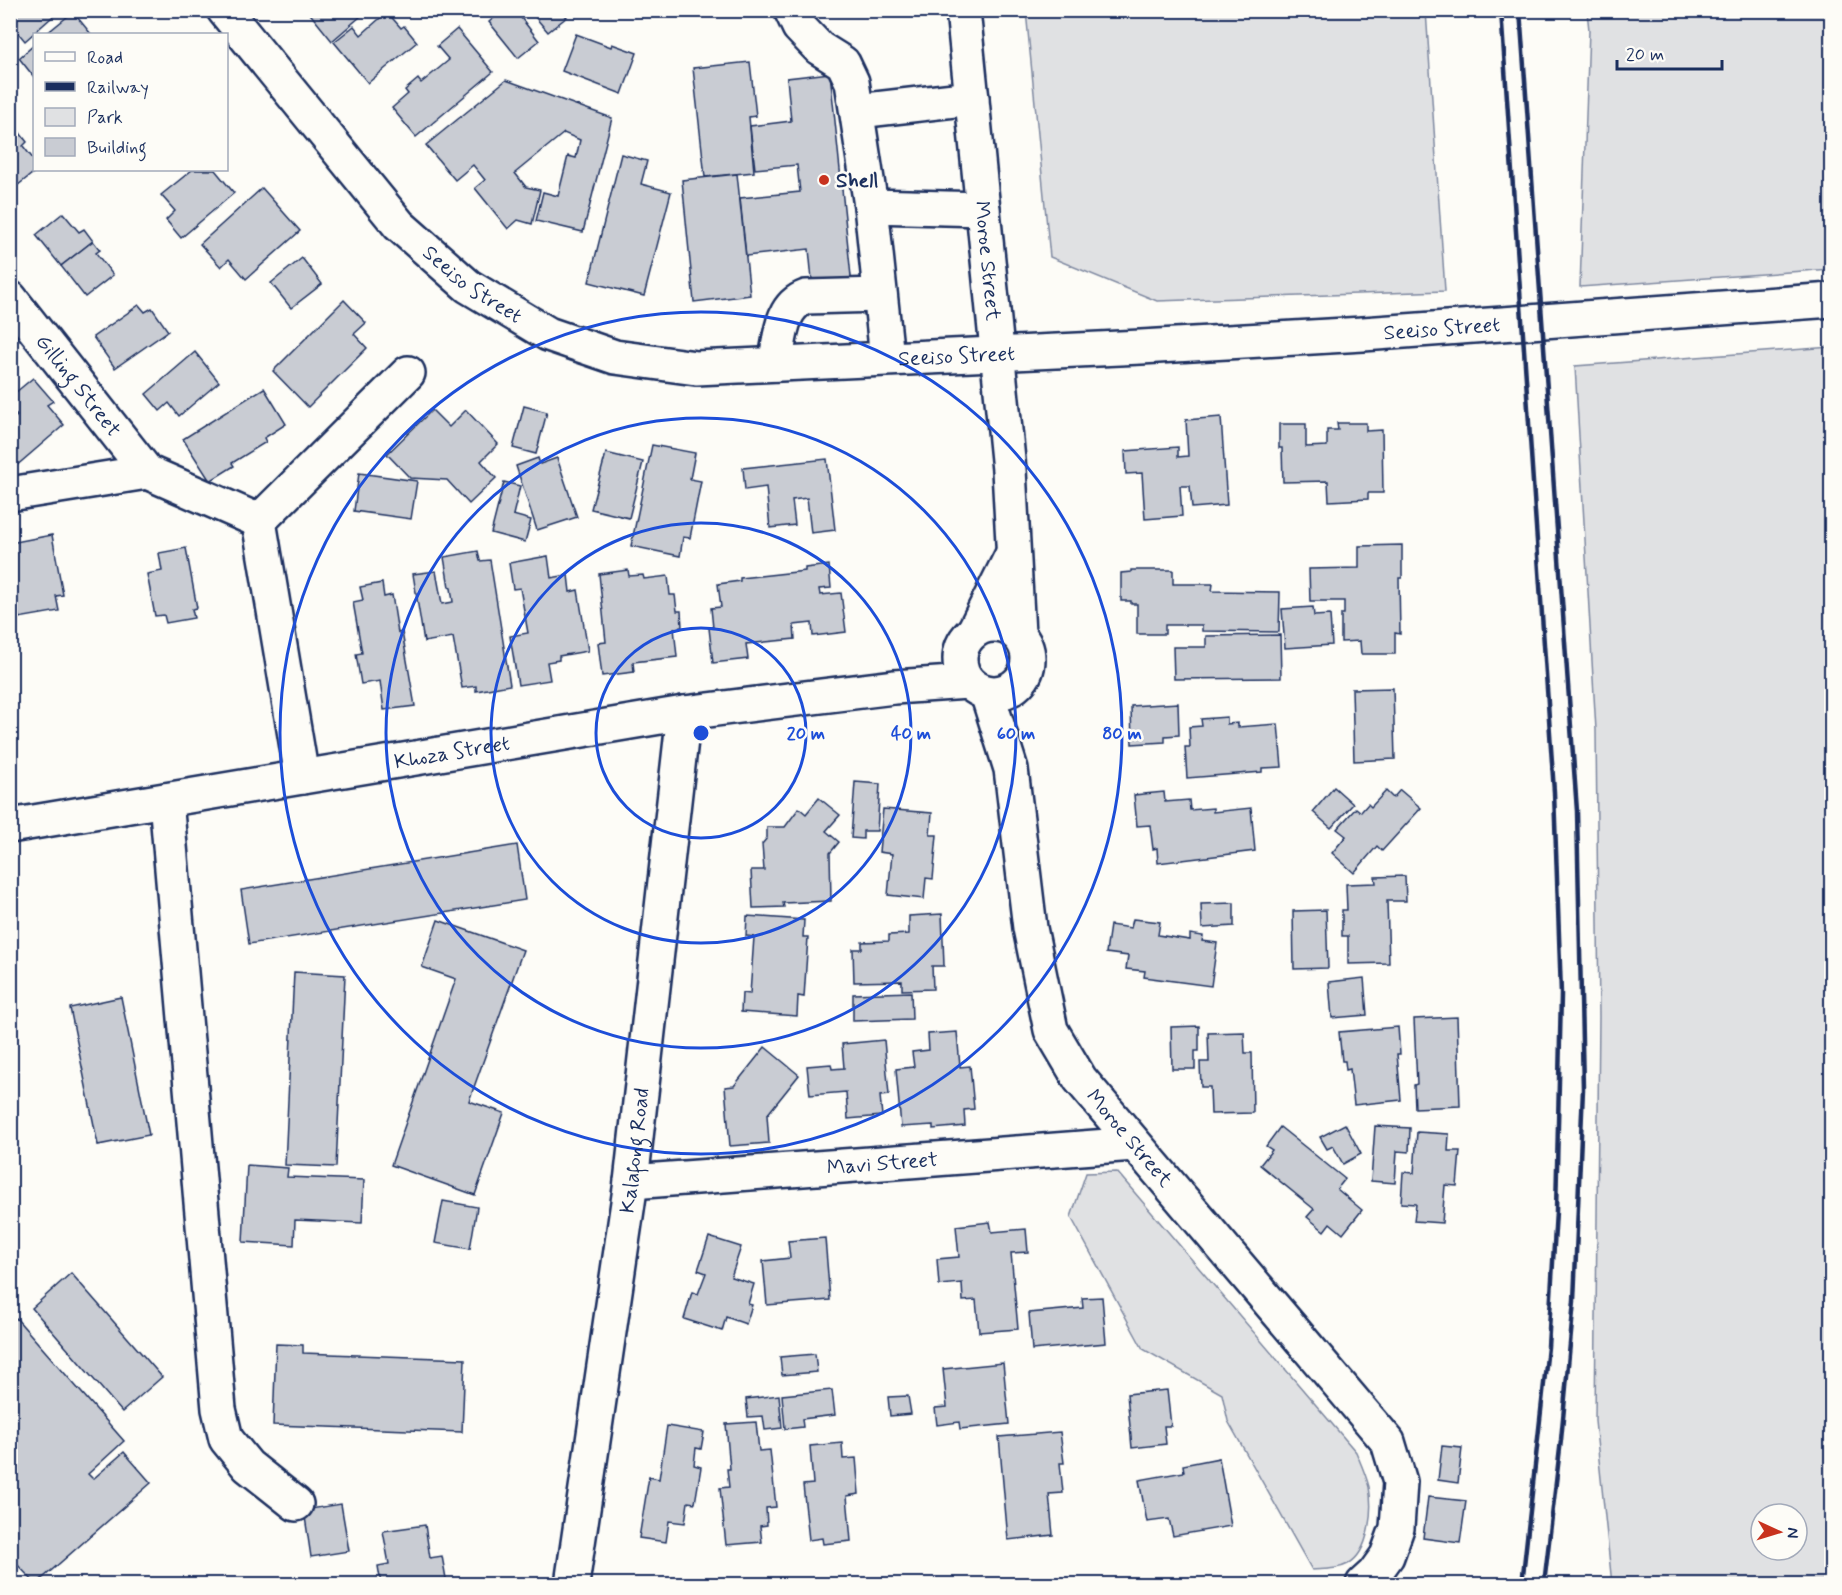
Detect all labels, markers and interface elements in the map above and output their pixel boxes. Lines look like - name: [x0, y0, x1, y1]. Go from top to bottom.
- legend: [33, 33, 228, 171]
- scale bar: [1617, 33, 1722, 71]
- text: 20 m: [1626, 43, 1664, 67]
- text: Road: [87, 46, 123, 70]
- text: Railway: [87, 76, 149, 100]
- text: Park: [87, 106, 123, 130]
- text: Building: [87, 136, 147, 162]
- place label: Shell: [836, 167, 878, 195]
- marker: Shell: [817, 173, 831, 187]
- street label: Moroe Street: [967, 200, 1007, 323]
- street label: Seeiso Street: [416, 239, 527, 330]
- street label: Seeiso Street: [1382, 311, 1501, 347]
- street label: Gilling Street: [29, 329, 127, 443]
- street label: Seeiso Street: [897, 340, 1016, 373]
- text: 20 m: [787, 722, 825, 746]
- text: 40 m: [891, 722, 931, 746]
- text: 60 m: [997, 722, 1035, 746]
- text: 80 m: [1102, 722, 1142, 746]
- centre of rings: [691, 723, 711, 743]
- street label: Khoza Street: [392, 729, 512, 776]
- street label: Moroe Street: [1080, 1083, 1179, 1194]
- street label: Kalafong Road: [614, 1086, 657, 1215]
- street label: Mavi Street: [826, 1146, 939, 1182]
- north arrow: [1749, 1502, 1809, 1562]
- text: N: [1782, 1527, 1803, 1539]

